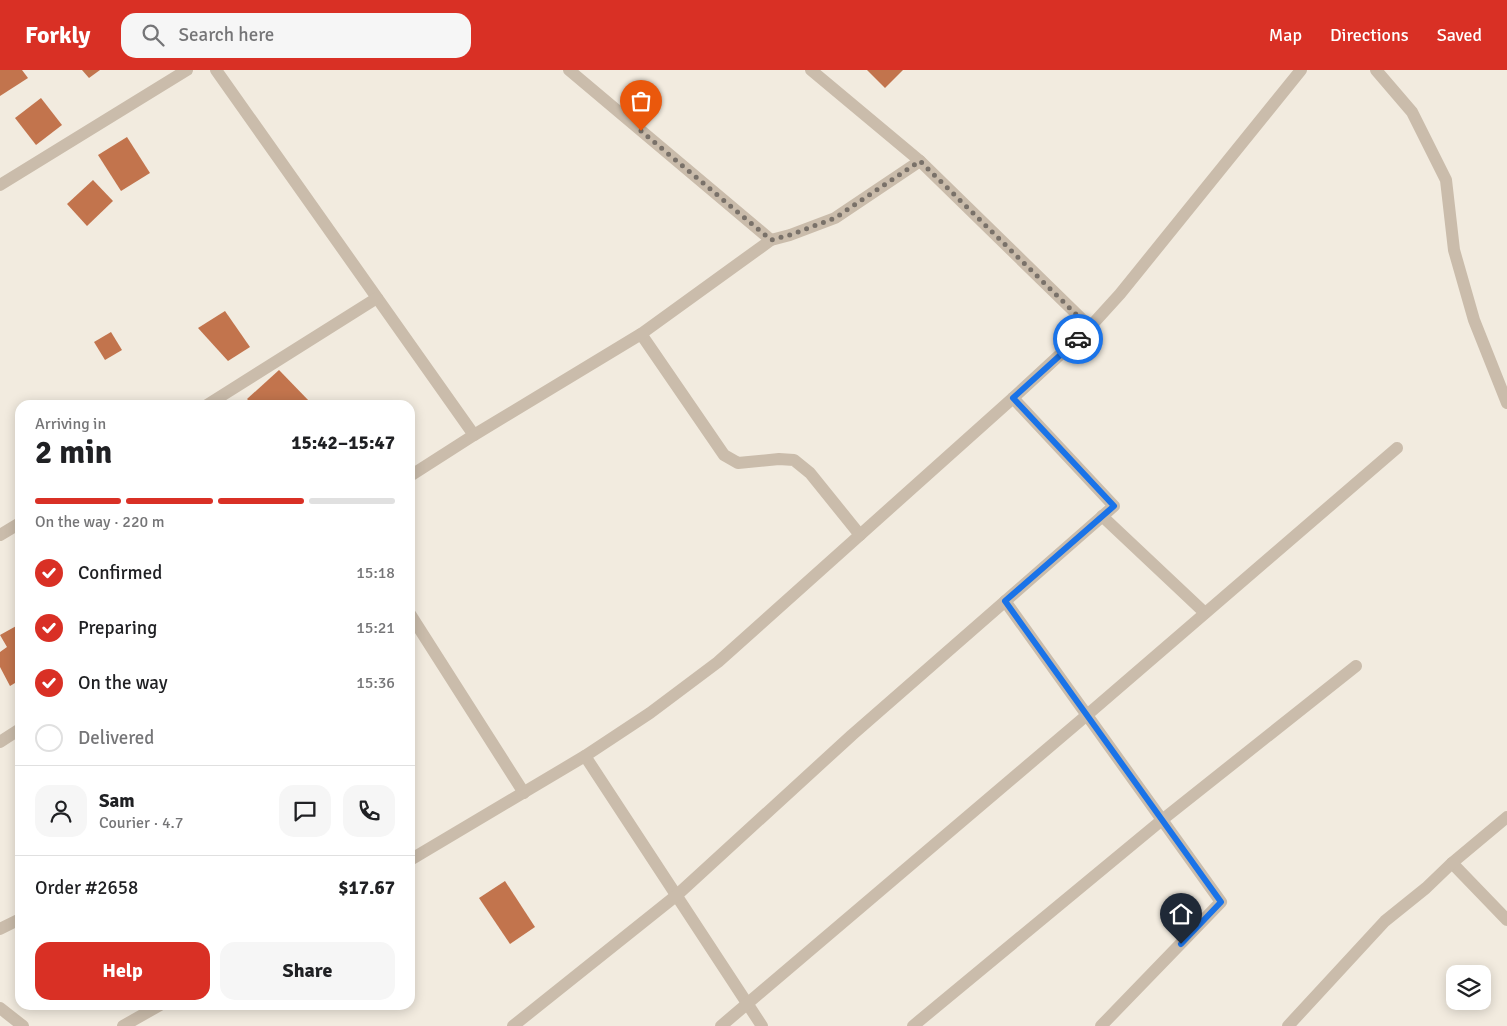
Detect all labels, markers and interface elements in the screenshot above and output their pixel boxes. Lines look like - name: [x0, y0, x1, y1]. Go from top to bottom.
- search box: [121, 13, 471, 58]
- text: Forkly: [25, 20, 91, 50]
- icon: search: [139, 21, 167, 49]
- text: Search here: [179, 23, 274, 47]
- text: Map: [1269, 24, 1302, 46]
- text: Directions: [1330, 24, 1409, 46]
- text: Saved: [1437, 24, 1482, 46]
- pin: [620, 80, 662, 131]
- icon: bag: [627, 87, 655, 115]
- courier: [1053, 314, 1103, 364]
- icon: car: [1064, 325, 1092, 353]
- text: Arriving in: [35, 414, 106, 434]
- text: 15:42–15:47: [291, 431, 395, 455]
- text: 2 min: [35, 433, 112, 472]
- text: On the way · 220 m: [35, 512, 165, 532]
- icon: check: [35, 559, 63, 587]
- text: Confirmed: [78, 561, 162, 585]
- text: 15:18: [356, 563, 395, 583]
- icon: check: [35, 614, 63, 642]
- text: Preparing: [78, 616, 157, 640]
- text: 15:21: [356, 618, 395, 638]
- icon: check: [35, 669, 63, 697]
- text: On the way: [78, 671, 168, 695]
- text: 15:36: [356, 673, 395, 693]
- text: Delivered: [78, 726, 154, 750]
- button: person: [35, 785, 87, 837]
- button: chat: [279, 785, 331, 837]
- button: phone: [343, 785, 395, 837]
- text: Sam: [99, 789, 135, 813]
- text: Courier · 4.7: [99, 813, 183, 833]
- text: Order #2658: [35, 876, 138, 900]
- text: $17.67: [338, 876, 395, 900]
- pin: [1160, 893, 1202, 944]
- icon: home: [1167, 900, 1195, 928]
- button: Help: [35, 942, 210, 1000]
- button: Share: [220, 942, 395, 1000]
- map controls: [1446, 965, 1491, 1010]
- button: layers: [1446, 965, 1491, 1010]

